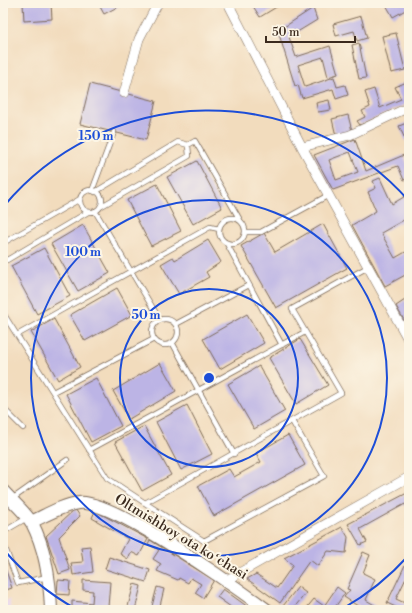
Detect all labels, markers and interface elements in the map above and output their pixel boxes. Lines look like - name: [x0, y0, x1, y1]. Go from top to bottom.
- scale bar: [266, 18, 355, 44]
- text: 50 m: [272, 25, 300, 40]
- text: 150 m: [79, 129, 113, 144]
- text: 100 m: [65, 245, 101, 260]
- text: 50 m: [131, 308, 161, 323]
- centre of rings: [202, 371, 216, 385]
- street label: Oltmishboy ota koʻchasi: [111, 490, 251, 584]

